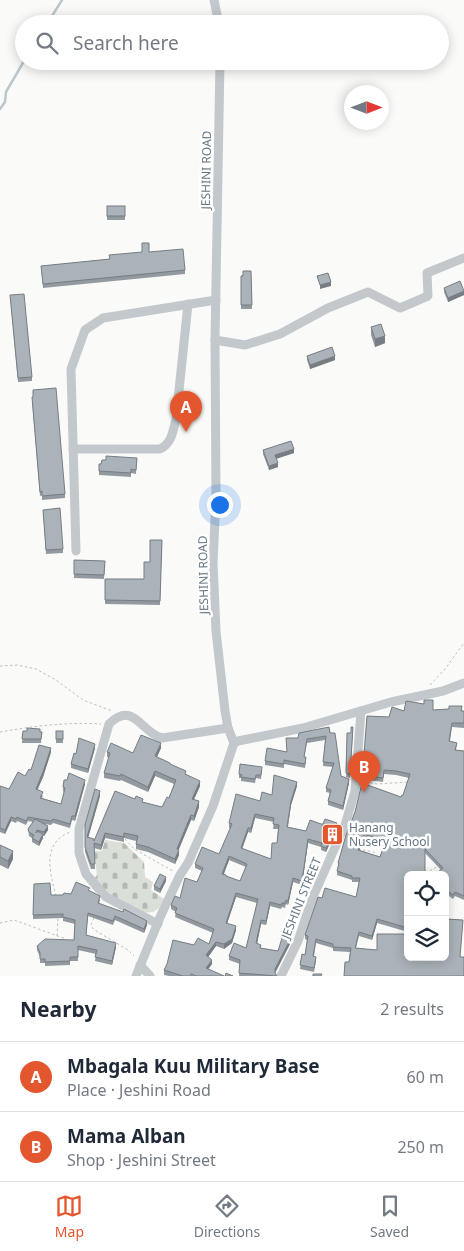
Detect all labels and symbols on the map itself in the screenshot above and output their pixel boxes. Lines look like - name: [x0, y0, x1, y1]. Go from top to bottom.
- north arrow: [344, 85, 389, 130]
- street label: JESHINI ROAD: [197, 130, 215, 211]
- pin: A: [170, 391, 202, 432]
- your location: [207, 492, 233, 518]
- street label: JESHINI ROAD: [194, 535, 212, 616]
- pin: B: [348, 751, 380, 792]
- place label: Hanang Nusery School: [349, 819, 430, 850]
- building icon: Hanang Nusery School: [321, 822, 345, 846]
- street label: JESHINI STREET: [277, 854, 325, 942]

